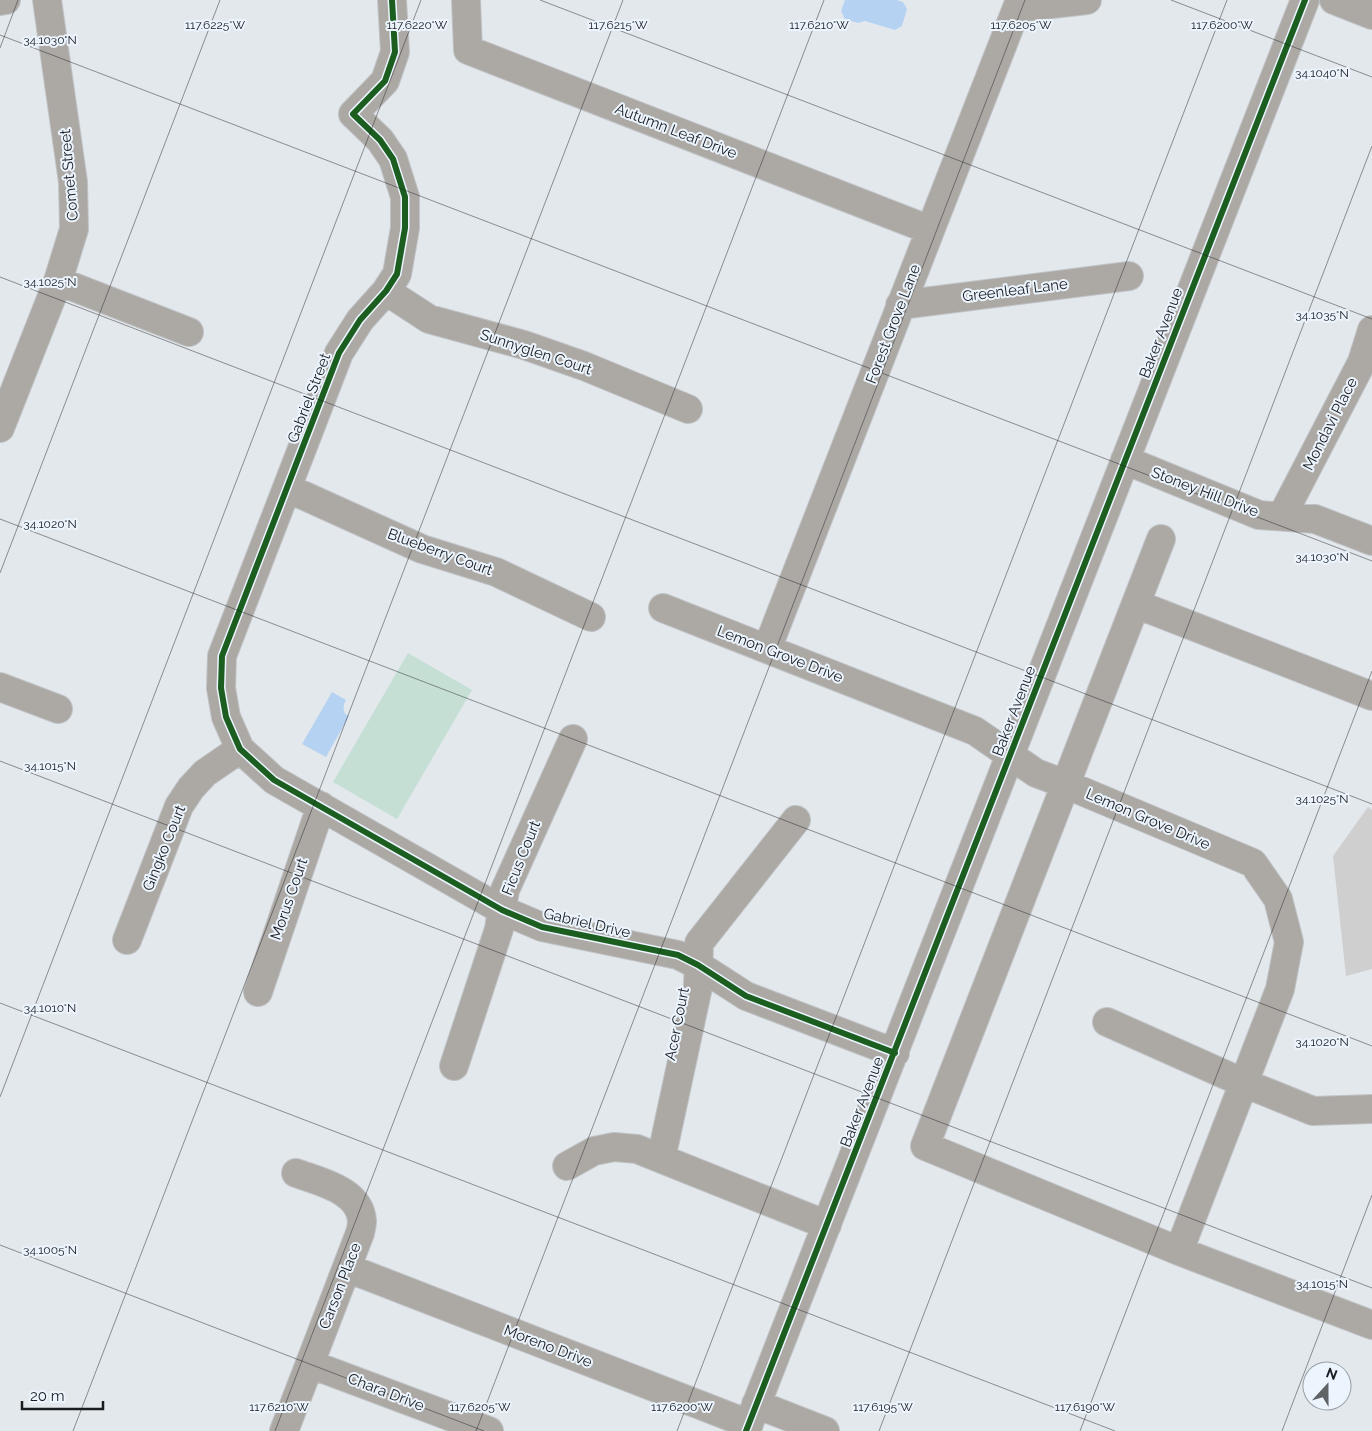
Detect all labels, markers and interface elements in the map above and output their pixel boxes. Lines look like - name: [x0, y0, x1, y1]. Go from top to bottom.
- text: 117.6225°W: [185, 18, 246, 32]
- text: 117.6220°W: [387, 18, 448, 32]
- text: 117.6215°W: [588, 18, 648, 32]
- text: 117.6210°W: [789, 18, 849, 32]
- text: 117.6205°W: [990, 18, 1052, 32]
- text: 117.6200°W: [1191, 18, 1253, 32]
- text: 34.1030°N: [23, 33, 77, 47]
- text: 34.1040°N: [1295, 66, 1349, 80]
- street label: Autumn Leaf Drive: [613, 99, 740, 163]
- street label: Comet Street: [56, 128, 82, 222]
- street label: Forest Grove Lane: [862, 262, 924, 386]
- text: 34.1025°N: [24, 275, 76, 289]
- street label: Greenleaf Lane: [961, 275, 1069, 305]
- street label: Baker Avenue: [1135, 285, 1187, 381]
- text: 34.1035°N: [1295, 308, 1349, 322]
- street label: Sunnyglen Court: [478, 325, 594, 379]
- street label: Gabriel Street: [284, 351, 334, 445]
- street label: Mondavi Place: [1299, 374, 1361, 473]
- street label: Stoney Hill Drive: [1149, 463, 1261, 521]
- text: 34.1020°N: [23, 517, 77, 531]
- street label: Blueberry Court: [385, 525, 495, 579]
- text: 34.1030°N: [1295, 550, 1349, 564]
- street label: Lemon Grove Drive: [715, 622, 846, 686]
- street label: Baker Avenue: [988, 663, 1040, 759]
- text: 34.1015°N: [24, 759, 76, 773]
- street label: Lemon Grove Drive: [1083, 785, 1213, 853]
- text: 34.1025°N: [1296, 792, 1348, 806]
- street label: Gingko Court: [139, 803, 189, 893]
- street label: Ficus Court: [498, 818, 544, 898]
- street label: Morus Court: [267, 856, 311, 942]
- street label: Gabriel Drive: [542, 904, 632, 942]
- street label: Acer Court: [661, 986, 693, 1062]
- text: 34.1010°N: [24, 1001, 76, 1015]
- text: 34.1020°N: [1295, 1035, 1349, 1049]
- street label: Baker Avenue: [836, 1054, 888, 1150]
- street label: Carson Place: [315, 1240, 365, 1332]
- text: 34.1005°N: [23, 1243, 77, 1257]
- text: 34.1015°N: [1296, 1277, 1348, 1291]
- street label: Moreno Drive: [501, 1321, 595, 1371]
- north arrow: [1302, 1361, 1352, 1411]
- text: N: [1324, 1364, 1340, 1383]
- street label: Chara Drive: [345, 1369, 427, 1415]
- scale bar: [22, 1378, 104, 1410]
- text: 20 m: [30, 1387, 65, 1405]
- text: 117.6210°W: [249, 1400, 309, 1414]
- text: 117.6205°W: [449, 1400, 511, 1414]
- text: 117.6200°W: [651, 1400, 713, 1414]
- text: 117.6195°W: [853, 1400, 913, 1414]
- text: 117.6190°W: [1055, 1400, 1116, 1414]

